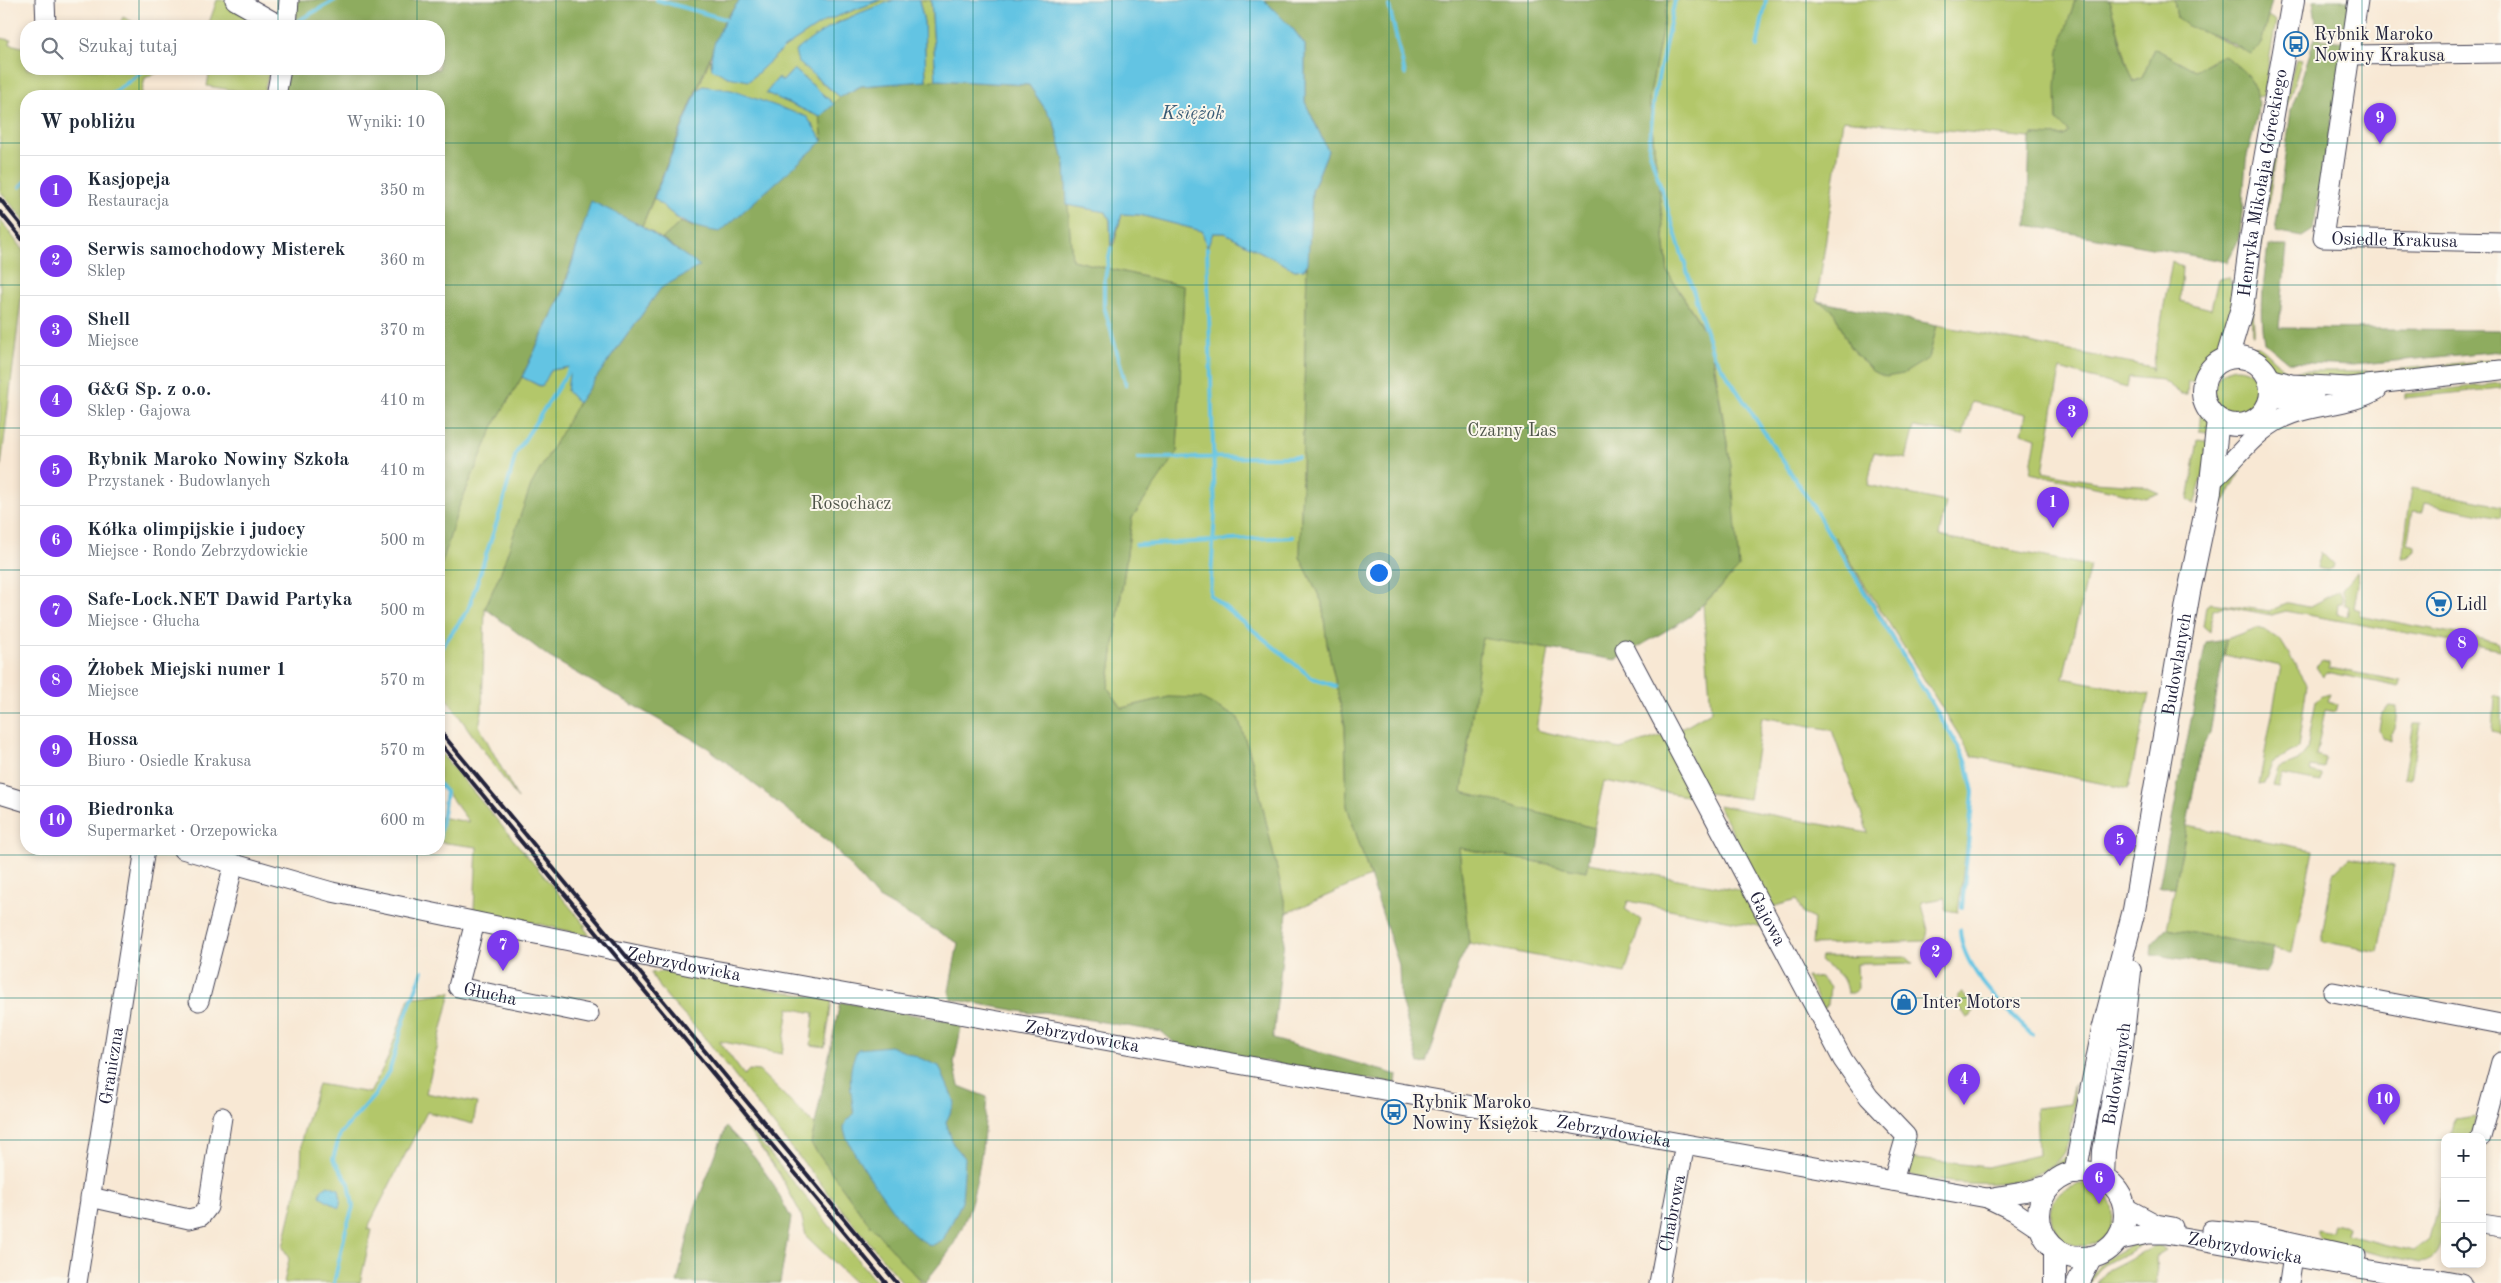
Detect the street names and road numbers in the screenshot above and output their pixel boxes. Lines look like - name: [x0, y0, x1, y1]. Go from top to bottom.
- street label: Henryka Mikołaja Góreckiego: [2236, 67, 2291, 298]
- street label: Osiedle Krakusa: [2331, 230, 2458, 251]
- street label: Budowlanych: [2160, 612, 2195, 717]
- street label: Gajowa: [1745, 889, 1789, 949]
- street label: Zebrzydowicka: [625, 945, 742, 985]
- street label: Głucha: [462, 980, 518, 1009]
- street label: Zebrzydowicka: [1023, 1018, 1141, 1056]
- street label: Budowlanych: [2101, 1022, 2134, 1127]
- street label: Graniczna: [97, 1026, 127, 1106]
- street label: Zebrzydowicka: [1555, 1113, 1672, 1151]
- street label: Chabrowa: [1657, 1173, 1689, 1254]
- street label: Zebrzydowicka: [2186, 1230, 2304, 1268]

